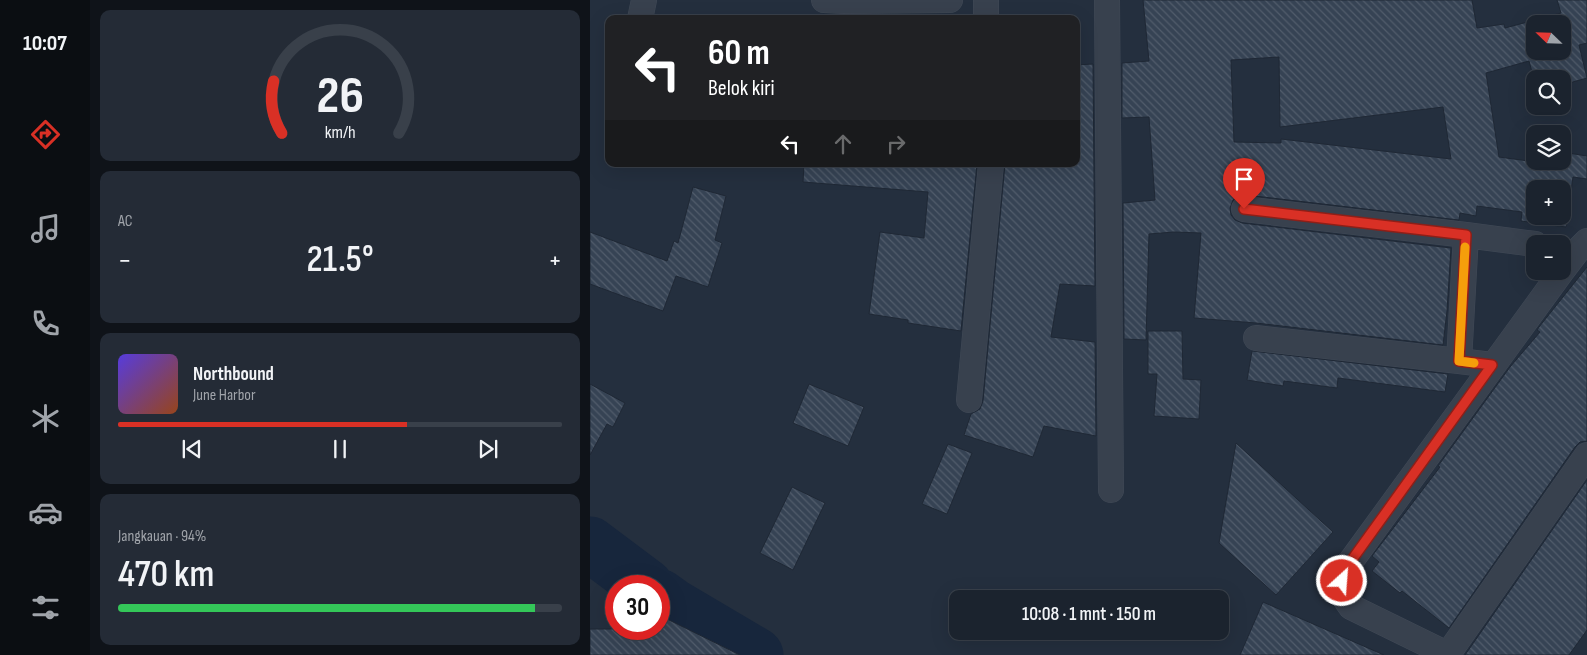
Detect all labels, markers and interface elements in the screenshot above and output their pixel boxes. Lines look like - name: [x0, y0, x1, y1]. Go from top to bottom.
- north arrow: [1526, 15, 1571, 60]
- map controls: [1526, 15, 1571, 280]
- text: 10:07: [23, 30, 67, 57]
- text: 60 m: [708, 32, 770, 75]
- icon: left: [625, 35, 690, 100]
- text: 26: [316, 65, 364, 128]
- button: search: [1526, 70, 1571, 115]
- text: Belok kiri: [708, 75, 775, 102]
- icon: directions: [28, 117, 63, 152]
- text: km/h: [325, 122, 355, 143]
- button: layers: [1526, 125, 1571, 170]
- icon: left: [776, 130, 804, 158]
- icon: ahead: [829, 130, 857, 158]
- icon: right: [882, 130, 910, 158]
- pin: [1223, 158, 1265, 209]
- icon: arrive: [1230, 165, 1258, 193]
- button: +: [1526, 180, 1571, 225]
- icon: music: [28, 211, 63, 246]
- text: AC: [118, 212, 132, 231]
- button: −: [1526, 235, 1571, 280]
- text: 21.5°: [306, 237, 374, 282]
- text: −: [118, 244, 132, 277]
- text: +: [548, 244, 562, 277]
- icon: phone: [28, 306, 63, 341]
- text: Northbound: [193, 363, 274, 386]
- text: June Harbor: [193, 386, 256, 405]
- icon: climate: [28, 401, 63, 436]
- icon: previous: [178, 435, 206, 463]
- icon: pause: [326, 435, 354, 463]
- icon: next: [474, 435, 502, 463]
- icon: car: [28, 495, 63, 530]
- text: Jangkauan · 94%: [118, 527, 206, 546]
- text: 470 km: [118, 552, 214, 597]
- position arrow: [1315, 554, 1367, 606]
- speed limit sign: 30: [605, 575, 670, 640]
- icon: filters: [28, 590, 63, 625]
- text: 10:08 · 1 mnt · 150 m: [1022, 603, 1156, 626]

